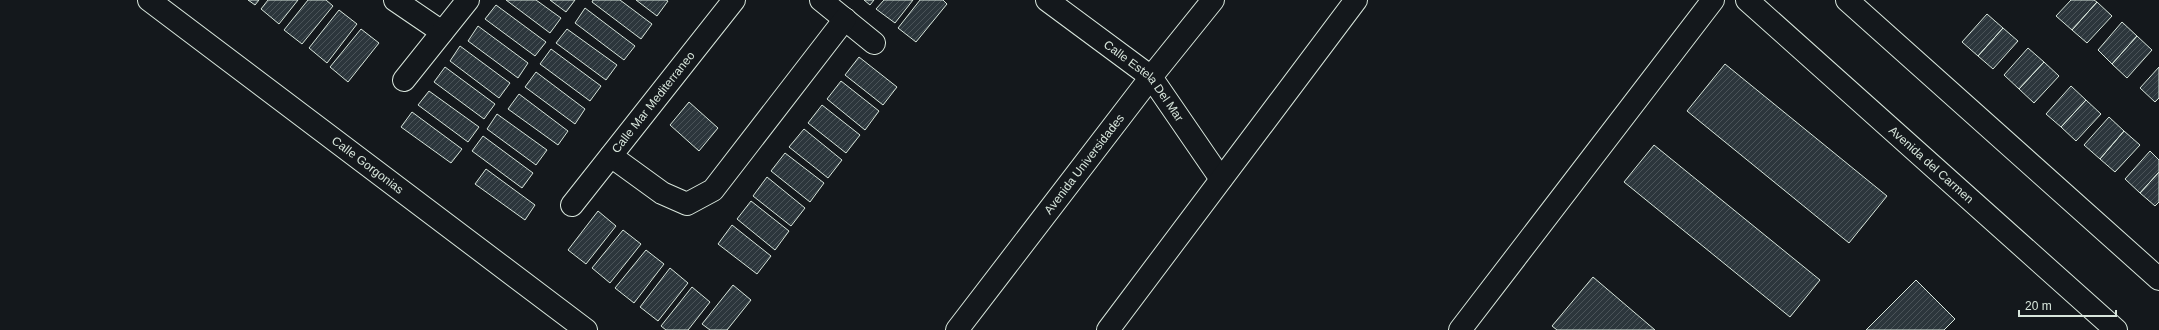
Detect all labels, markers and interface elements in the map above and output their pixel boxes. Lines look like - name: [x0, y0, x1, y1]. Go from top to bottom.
- street label: Calle Estela Del Mar: [1101, 37, 1186, 124]
- street label: Calle Mar Mediterraneo: [609, 48, 698, 156]
- street label: Avenida Universidades: [1041, 111, 1127, 217]
- street label: Avenida del Carmen: [1886, 123, 1976, 206]
- street label: Calle Gorgonias: [329, 134, 406, 197]
- scale bar: [2019, 292, 2116, 318]
- text: 20 m: [2025, 299, 2052, 313]

